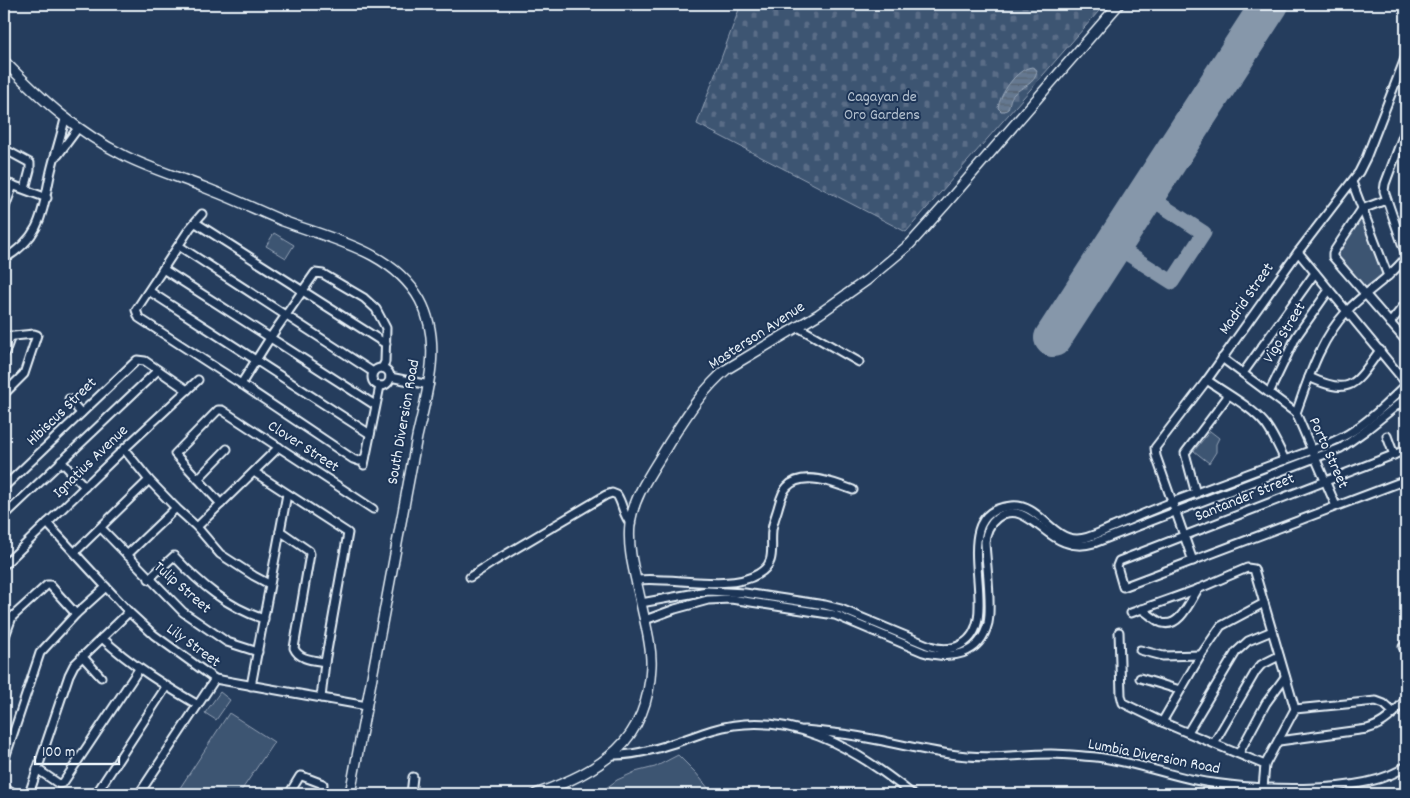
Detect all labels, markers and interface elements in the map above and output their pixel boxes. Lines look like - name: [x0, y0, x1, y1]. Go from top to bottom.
- park label: Cagayan de Oro Gardens: [844, 86, 920, 127]
- street label: Madrid Street: [1214, 258, 1280, 340]
- street label: Masterson Avenue: [704, 296, 810, 376]
- street label: Vigo Street: [1258, 298, 1312, 368]
- street label: South Diversion Road: [382, 358, 426, 486]
- street label: Hibiscus Street: [22, 372, 103, 452]
- street label: Porto Street: [1302, 414, 1354, 492]
- street label: Clover Street: [263, 415, 343, 479]
- street label: Ignatius Avenue: [48, 420, 134, 504]
- street label: Santander Street: [1192, 467, 1298, 528]
- street label: Tulip Street: [148, 556, 216, 620]
- street label: Lily Street: [161, 618, 225, 674]
- scale bar: [35, 733, 119, 765]
- street label: Lumbia Diversion Road: [1086, 733, 1222, 781]
- text: 100 m: [42, 742, 75, 764]

